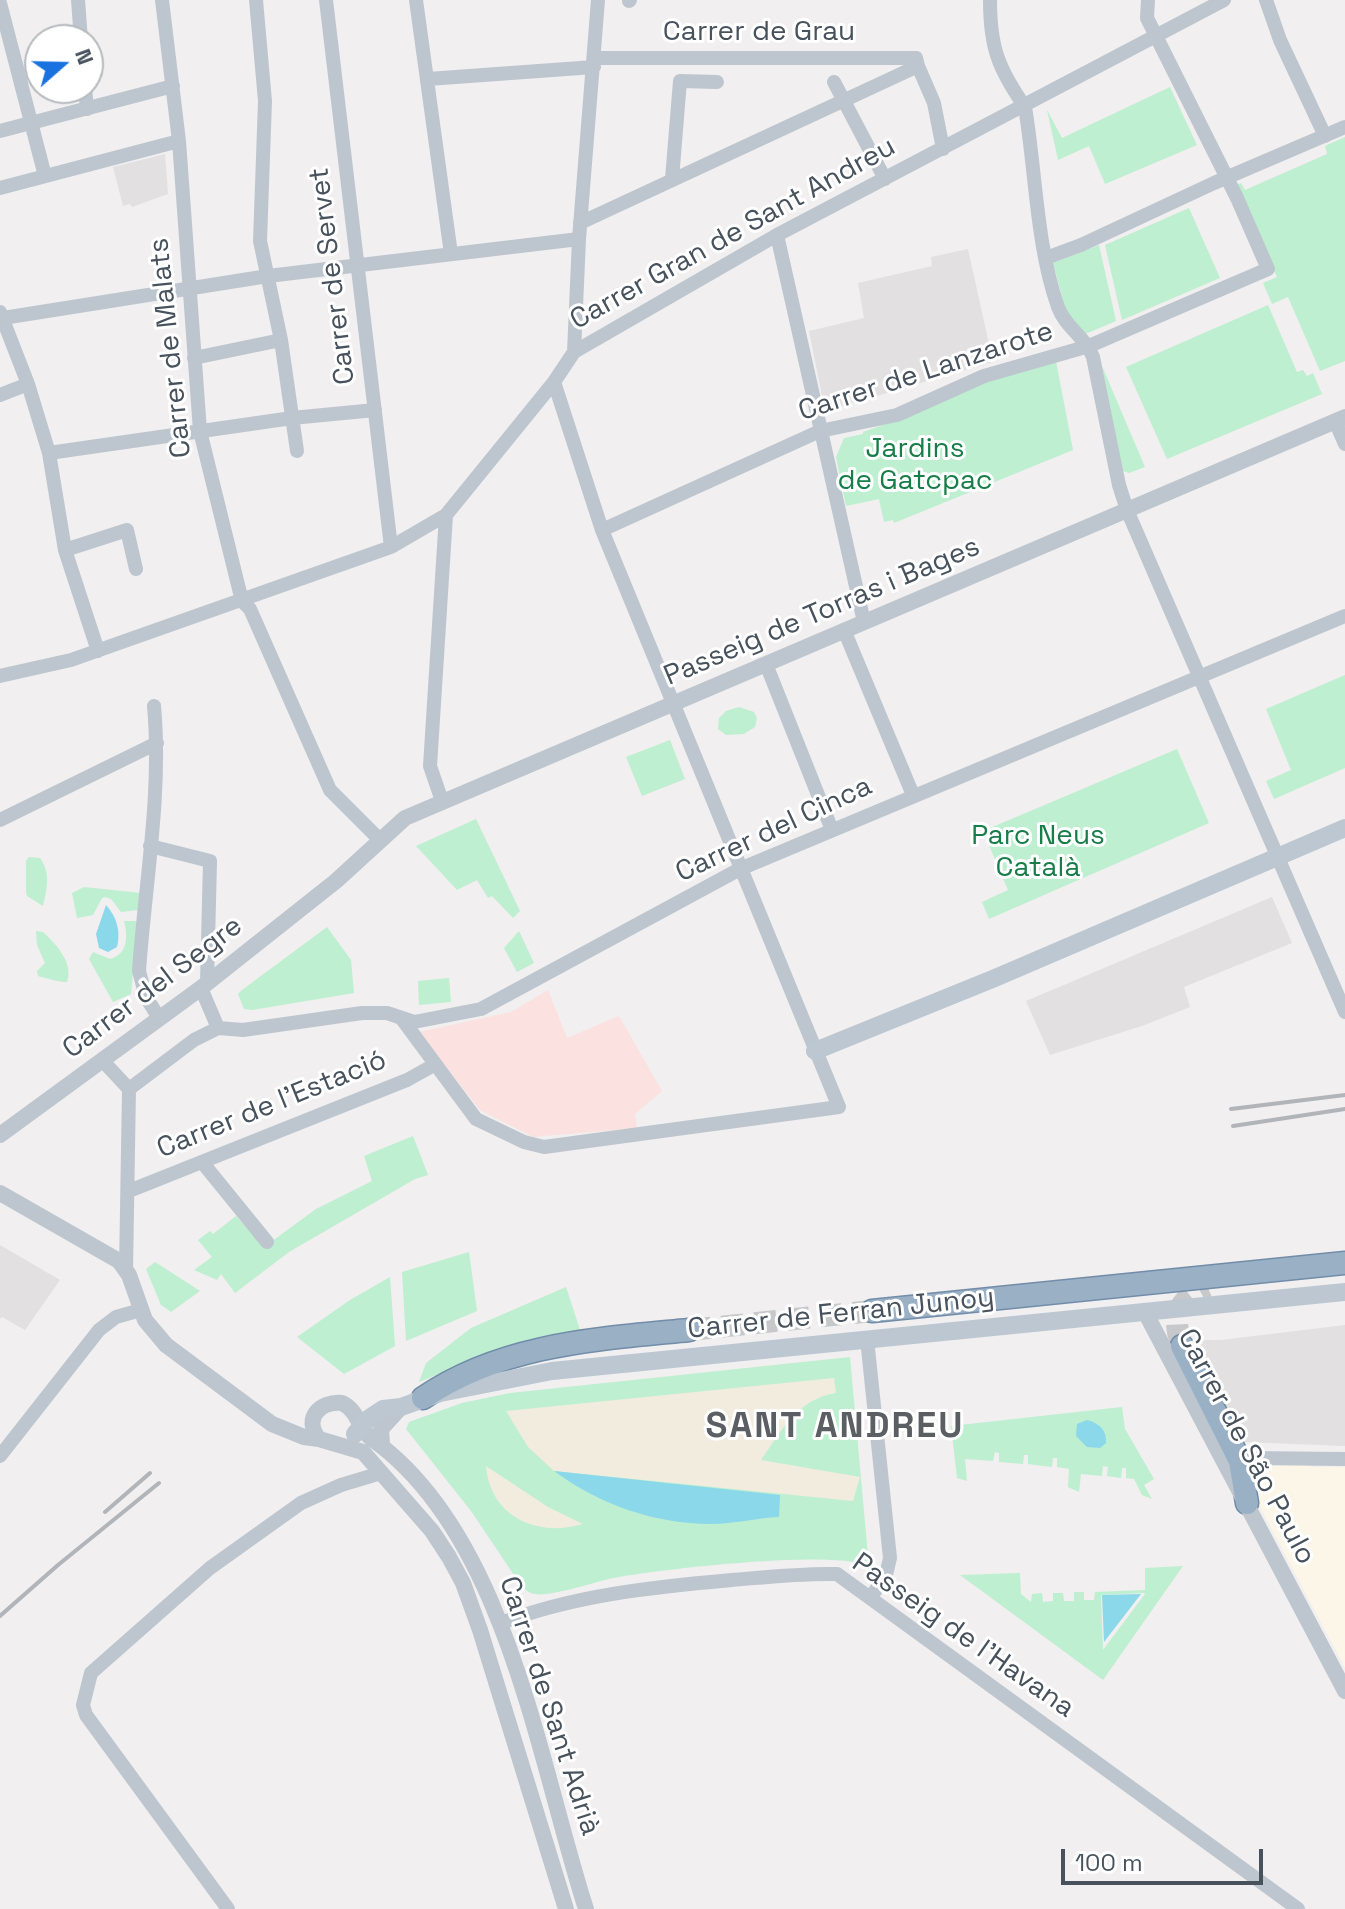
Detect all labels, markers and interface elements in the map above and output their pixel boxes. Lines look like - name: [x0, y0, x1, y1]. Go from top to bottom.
- street label: Carrer de Grau: [663, 15, 855, 49]
- north arrow: [24, 24, 104, 104]
- text: N: [69, 45, 100, 68]
- street label: Carrer Gran de Sant Andreu: [565, 130, 901, 338]
- street label: Carrer de Servet: [303, 165, 363, 387]
- street label: Carrer de Malats: [143, 236, 199, 460]
- street label: Carrer de Lanzarote: [794, 315, 1058, 429]
- park label: Jardins de Gatcpac: [837, 432, 993, 498]
- street label: Passeig de Torras i Bages: [659, 530, 985, 694]
- street label: Carrer del Cinca: [671, 770, 877, 890]
- park label: Parc Neus Català: [971, 819, 1105, 885]
- street label: Carrer del Segre: [57, 910, 249, 1066]
- street label: Carrer de l'Estació: [152, 1044, 392, 1166]
- street label: Carrer de Ferran Junoy: [686, 1281, 996, 1347]
- street label: Carrer de São Paulo: [1170, 1324, 1322, 1570]
- district label: SANT ANDREU: [706, 1405, 964, 1449]
- street label: Passeig de l'Havana: [845, 1547, 1081, 1725]
- street label: Carrer de Sant Adrià: [491, 1572, 607, 1840]
- scale bar: [1065, 1833, 1267, 1883]
- text: 100 m: [1075, 1847, 1143, 1878]

